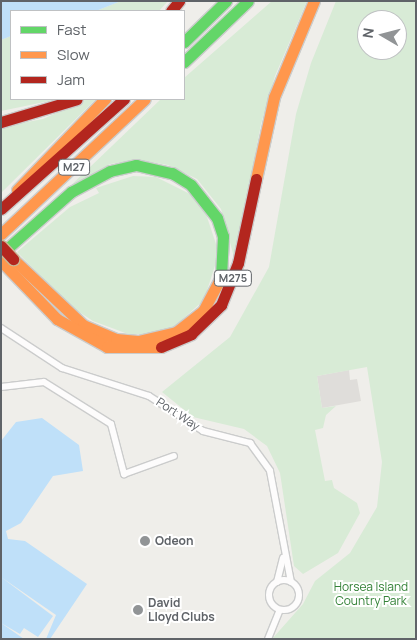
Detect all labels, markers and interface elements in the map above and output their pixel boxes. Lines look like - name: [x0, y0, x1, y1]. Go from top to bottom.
- legend: [10, 10, 185, 100]
- north arrow: [357, 10, 407, 60]
- text: Fast: [57, 19, 86, 40]
- text: N: [358, 27, 378, 39]
- text: Slow: [57, 44, 90, 65]
- text: Jam: [57, 69, 85, 90]
- road number: M27: [58, 158, 90, 176]
- road number: M275: [213, 270, 253, 286]
- street label: Port Way: [153, 395, 203, 433]
- place label: Odeon: [155, 534, 194, 548]
- marker: Odeon: [139, 535, 151, 547]
- park label: Horsea Island Country Park: [334, 580, 408, 608]
- place label: David Lloyd Clubs: [148, 596, 215, 624]
- marker: David Lloyd Clubs: [132, 604, 144, 616]

